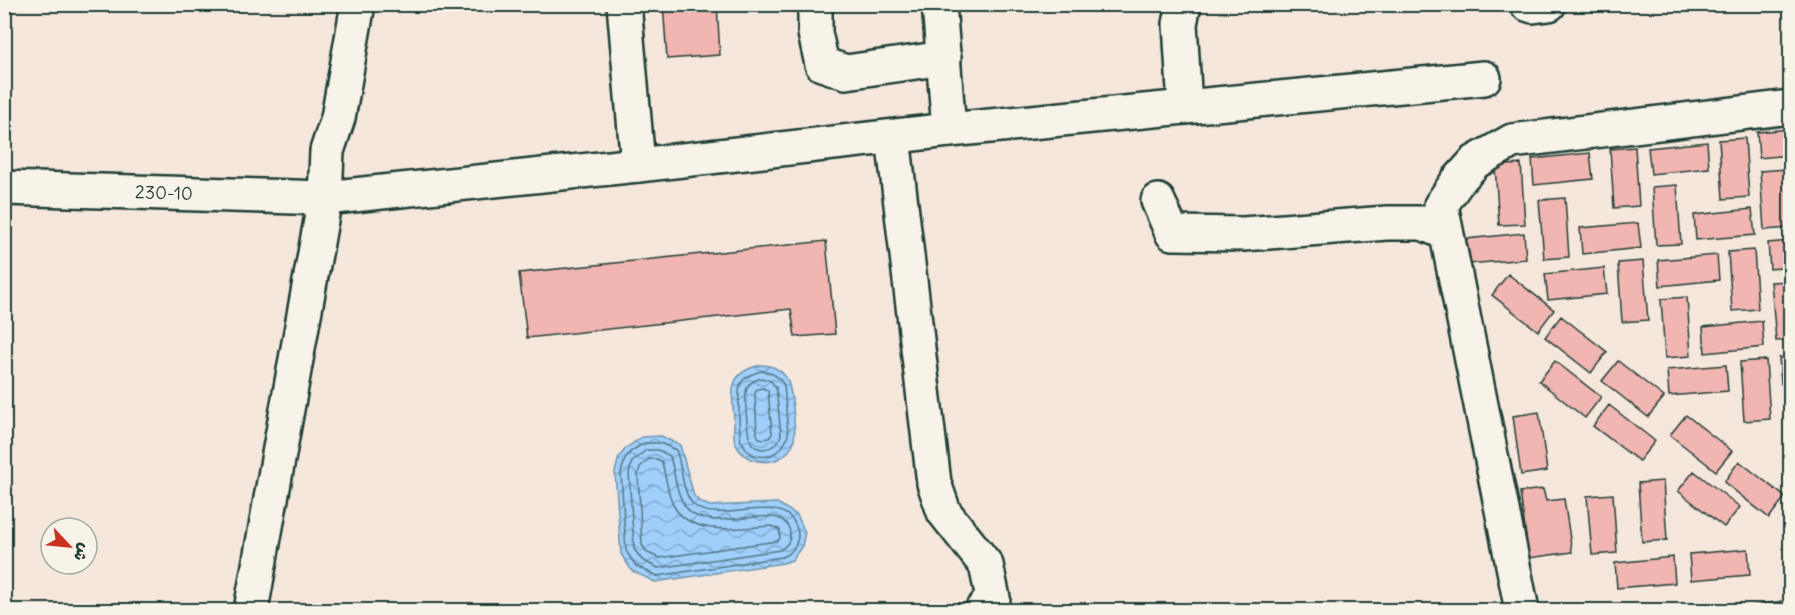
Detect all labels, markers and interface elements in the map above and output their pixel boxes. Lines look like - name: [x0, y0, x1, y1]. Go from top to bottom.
- street label: 230-10: [135, 180, 193, 205]
- north arrow: [39, 516, 99, 576]
- text: ش: [70, 540, 95, 565]

